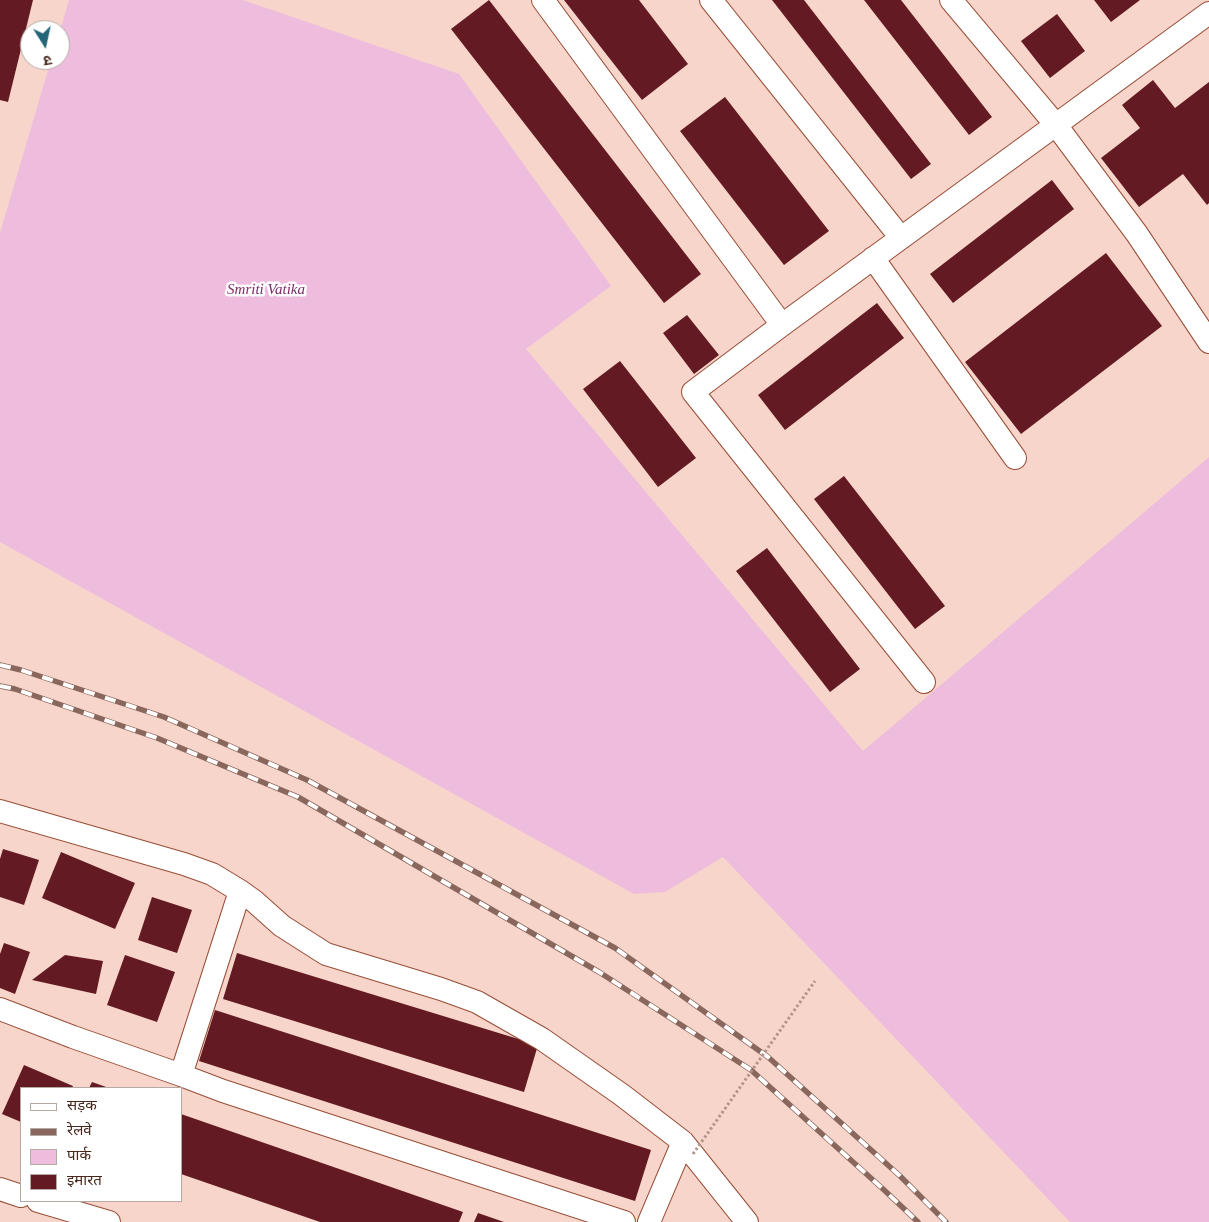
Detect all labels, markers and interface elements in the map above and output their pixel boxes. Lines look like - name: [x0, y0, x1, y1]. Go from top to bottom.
- north arrow: [20, 20, 70, 70]
- text: उ: [42, 49, 53, 69]
- park label: Smriti Vatika: [222, 281, 310, 299]
- legend: [20, 1087, 182, 1202]
- text: सड़क: [67, 1097, 97, 1116]
- text: रेलवे: [67, 1122, 92, 1141]
- text: पार्क: [67, 1147, 91, 1166]
- text: इमारत: [67, 1172, 102, 1191]

